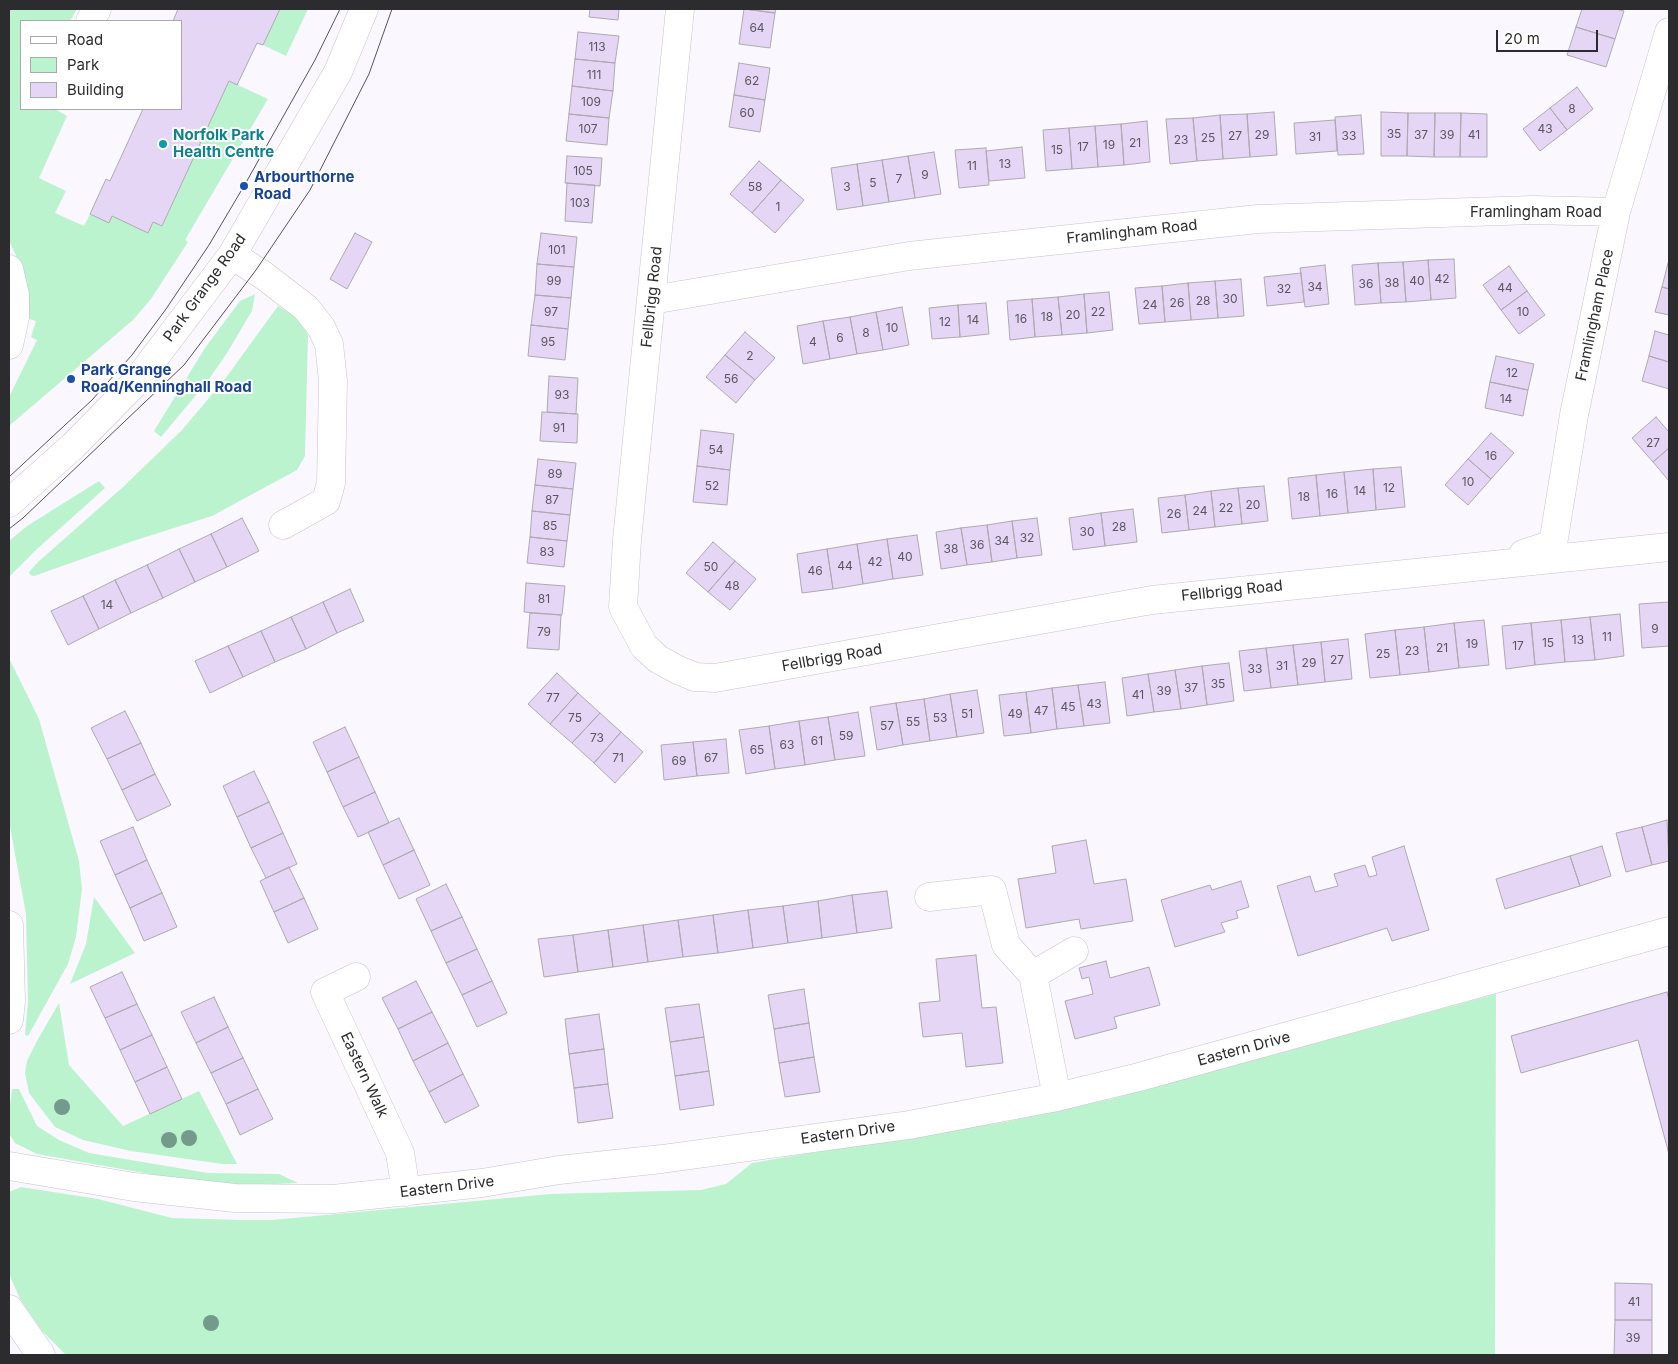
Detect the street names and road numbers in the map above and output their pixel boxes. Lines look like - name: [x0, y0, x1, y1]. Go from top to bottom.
- street label: Framlingham Road: [1470, 203, 1602, 221]
- street label: Framlingham Road: [1066, 216, 1198, 248]
- street label: Park Grange Road: [160, 231, 250, 345]
- street label: Fellbrigg Road: [638, 245, 666, 349]
- street label: Framlingham Place: [1572, 247, 1618, 383]
- street label: Fellbrigg Road: [1180, 577, 1284, 605]
- street label: Fellbrigg Road: [780, 640, 884, 676]
- street label: Eastern Drive: [1196, 1028, 1292, 1070]
- street label: Eastern Walk: [336, 1029, 392, 1121]
- street label: Eastern Drive: [800, 1117, 896, 1149]
- street label: Eastern Drive: [399, 1172, 495, 1202]

